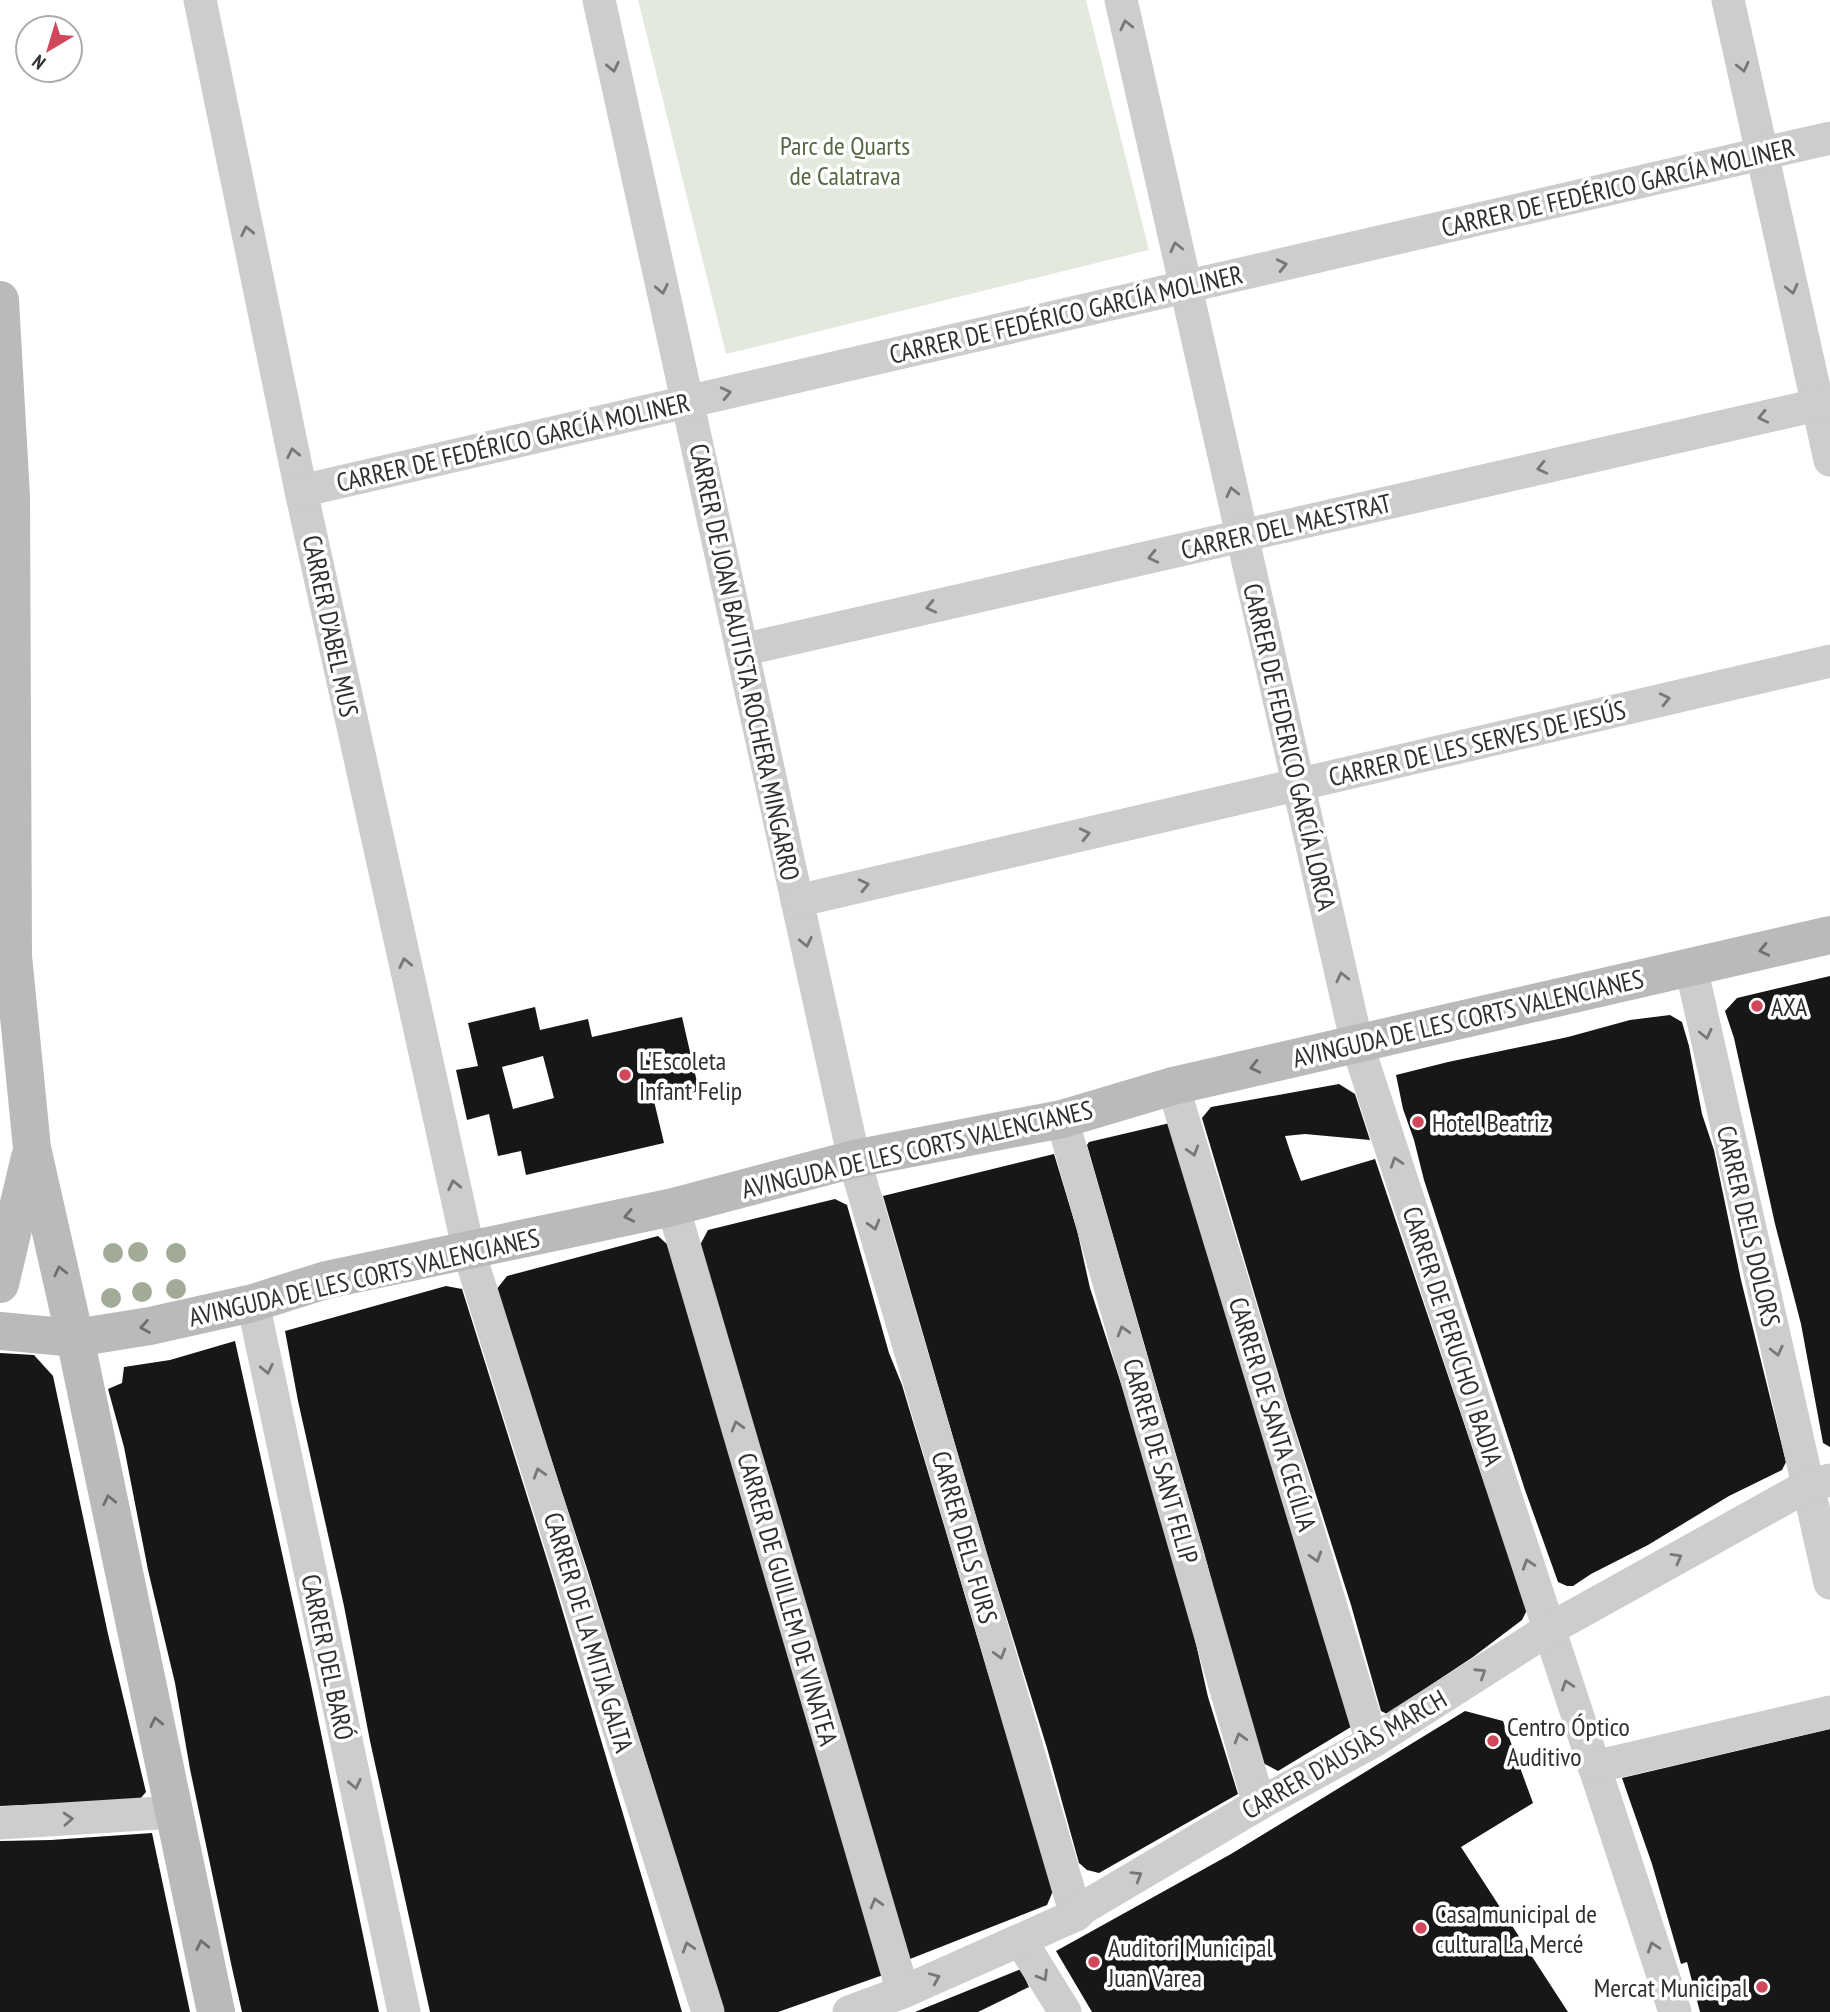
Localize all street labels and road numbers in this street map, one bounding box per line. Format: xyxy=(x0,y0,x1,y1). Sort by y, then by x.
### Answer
street label: CARRER DE FEDÉRICO GARCÍA MOLINER xyxy=(1438,130,1798,244)
street label: CARRER DE FEDÉRICO GARCÍA MOLINER xyxy=(886,257,1246,371)
street label: CARRER DE FEDÉRICO GARCÍA MOLINER xyxy=(333,385,693,499)
street label: CARRER DE JOAN BAUTISTA ROCHERA MINGARRO xyxy=(683,441,807,883)
street label: CARRER DEL MAESTRAT xyxy=(1178,486,1395,566)
street label: CARRER D'ABEL MUS xyxy=(296,532,366,720)
street label: CARRER DE FEDERICO GARCÍA LORCA xyxy=(1236,580,1344,915)
street label: CARRER DE LES SERVES DE JESÚS xyxy=(1325,693,1629,793)
street label: AVINGUDA DE LES CORTS VALENCIANES xyxy=(1289,962,1647,1074)
street label: AVINGUDA DE LES CORTS VALENCIANES xyxy=(738,1093,1096,1205)
street label: CARRER DELS DOLORS xyxy=(1710,1122,1788,1330)
street label: CARRER DE PERUCHO I BADIA xyxy=(1395,1202,1511,1470)
street label: AVINGUDA DE LES CORTS VALENCIANES xyxy=(185,1221,543,1333)
street label: CARRER DE SANTA CECÍLIA xyxy=(1222,1293,1324,1536)
street label: CARRER DE SANT FELIP xyxy=(1116,1354,1206,1568)
street label: CARRER DELS FURS xyxy=(925,1447,1005,1627)
street label: CARRER DE GUILLEM DE VINATEA xyxy=(730,1449,846,1750)
street label: CARRER DE LA MITJA GALTA xyxy=(537,1508,641,1757)
street label: CARRER DEL BARÓ xyxy=(294,1571,362,1743)
street label: CARRER D'AUSIÀS MARCH xyxy=(1236,1682,1452,1826)

